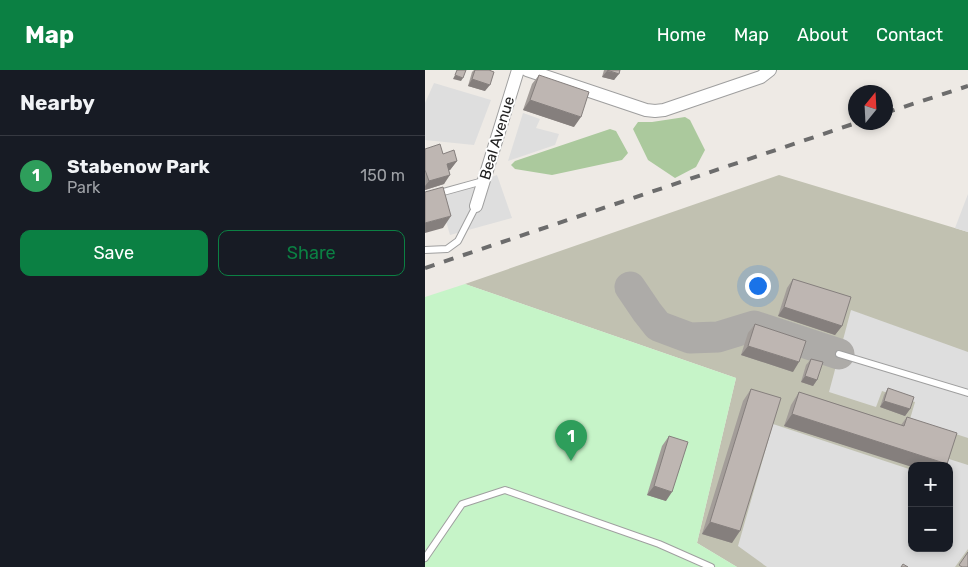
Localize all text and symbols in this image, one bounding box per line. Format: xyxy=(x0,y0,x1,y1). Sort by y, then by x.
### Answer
text: Map xyxy=(25,21,74,49)
text: Home xyxy=(657,24,706,46)
text: Map xyxy=(734,24,769,46)
text: About xyxy=(797,24,848,46)
text: Contact xyxy=(876,24,943,46)
north arrow xyxy=(848,85,893,130)
text: Nearby xyxy=(20,90,95,115)
street label: Beal Avenue xyxy=(476,94,518,182)
text: Stabenow Park xyxy=(67,155,210,178)
text: 1 xyxy=(32,166,40,185)
text: 150 m xyxy=(360,166,405,185)
text: Park xyxy=(67,178,100,197)
button: Save xyxy=(20,230,208,276)
button: Share xyxy=(218,230,405,276)
your location xyxy=(745,273,771,299)
pin: 1 xyxy=(555,420,587,461)
map controls xyxy=(908,462,953,552)
button: + xyxy=(908,462,953,507)
button: − xyxy=(908,507,953,552)

